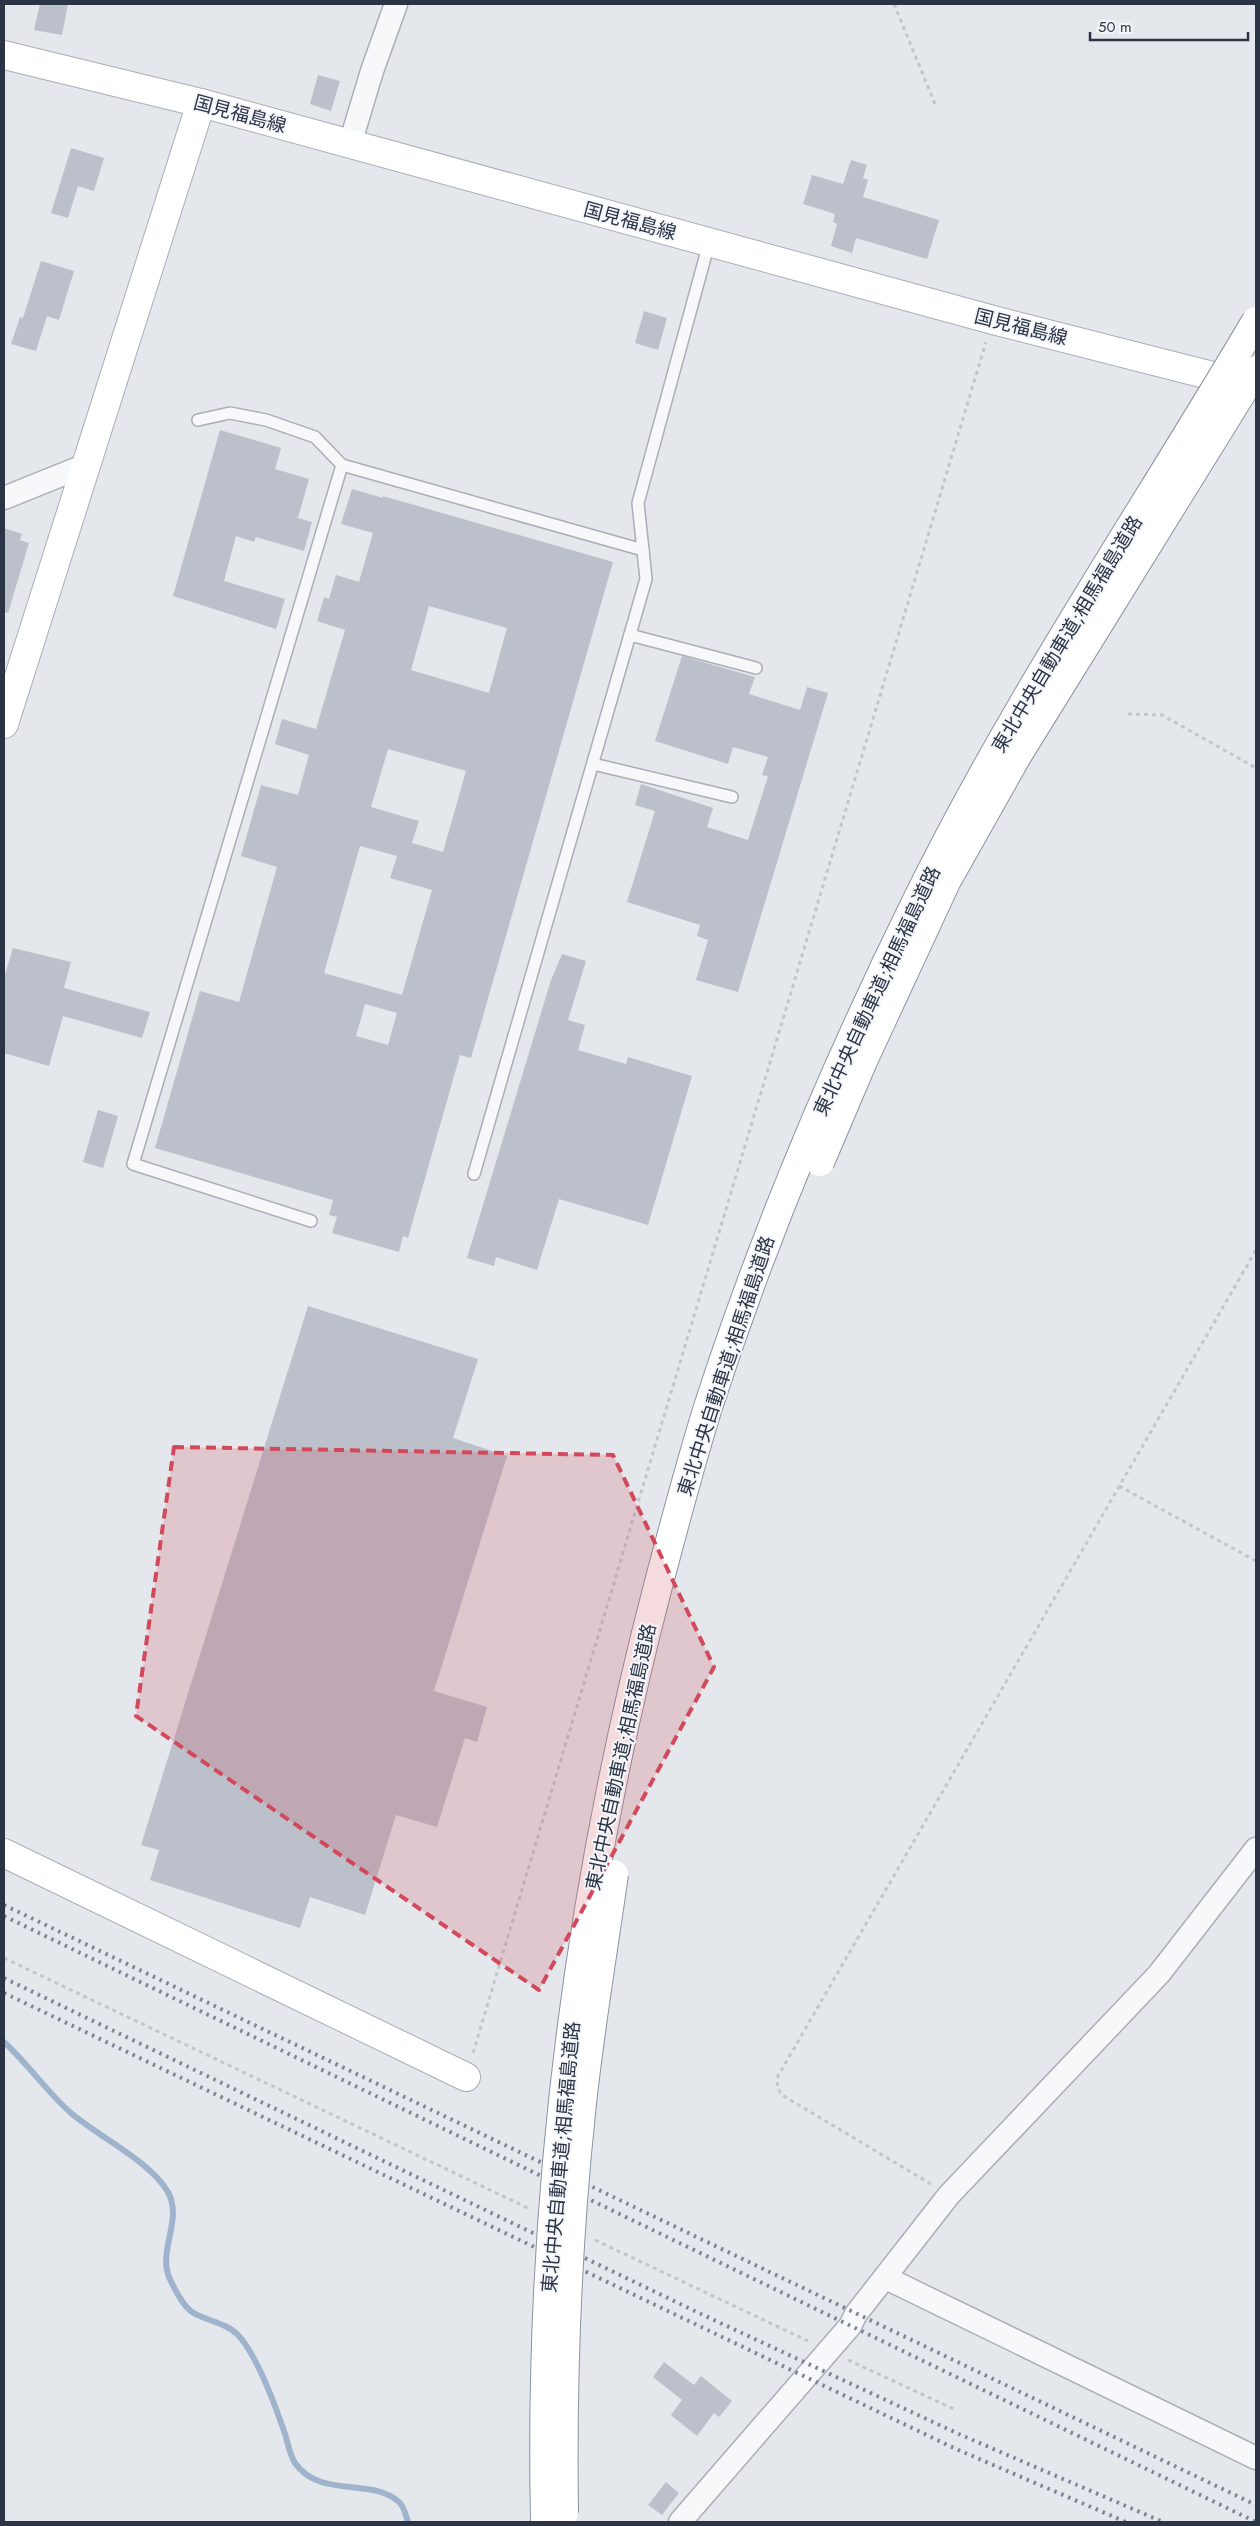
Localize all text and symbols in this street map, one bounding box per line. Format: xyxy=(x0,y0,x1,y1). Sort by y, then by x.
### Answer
scale bar xyxy=(1090,10,1248,42)
text: 50 m xyxy=(1098,16,1132,38)
street label: 国見福島線 xyxy=(191,89,289,139)
street label: 国見福島線 xyxy=(581,196,679,246)
street label: 国見福島線 xyxy=(972,302,1070,352)
street label: 東北中央自動車道;相馬福島道路 xyxy=(985,510,1149,758)
street label: 東北中央自動車道;相馬福島道路 xyxy=(807,862,947,1120)
street label: 東北中央自動車道;相馬福島道路 xyxy=(671,1232,781,1500)
street label: 東北中央自動車道;相馬福島道路 xyxy=(579,1621,663,1893)
street label: 東北中央自動車道;相馬福島道路 xyxy=(536,2020,586,2294)

